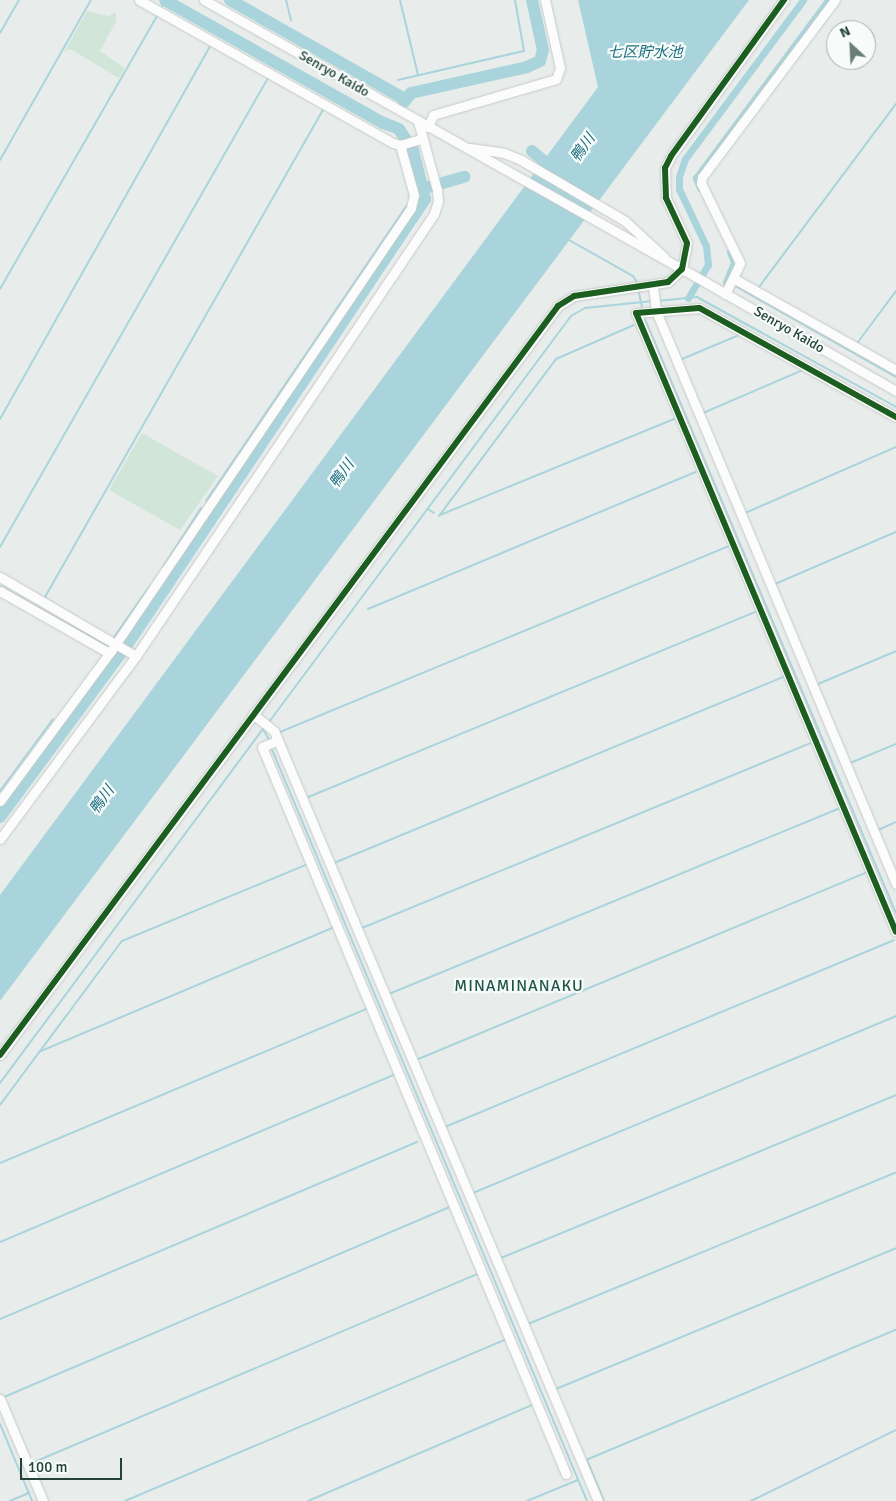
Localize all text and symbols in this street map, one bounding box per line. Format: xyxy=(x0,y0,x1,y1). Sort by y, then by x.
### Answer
north arrow xyxy=(826,20,876,70)
text: N xyxy=(837,22,853,42)
water label: 七区貯水池 xyxy=(608,44,682,62)
street label: Senryo Kaido xyxy=(296,47,372,101)
water label: 鴨川 xyxy=(567,131,599,165)
street label: Senryo Kaido xyxy=(751,303,827,357)
water label: 鴨川 xyxy=(326,457,358,491)
water label: 鴨川 xyxy=(86,783,118,817)
district label: MINAMINANAKU xyxy=(453,976,585,996)
scale bar xyxy=(22,1448,125,1480)
text: 100 m xyxy=(28,1458,68,1476)

